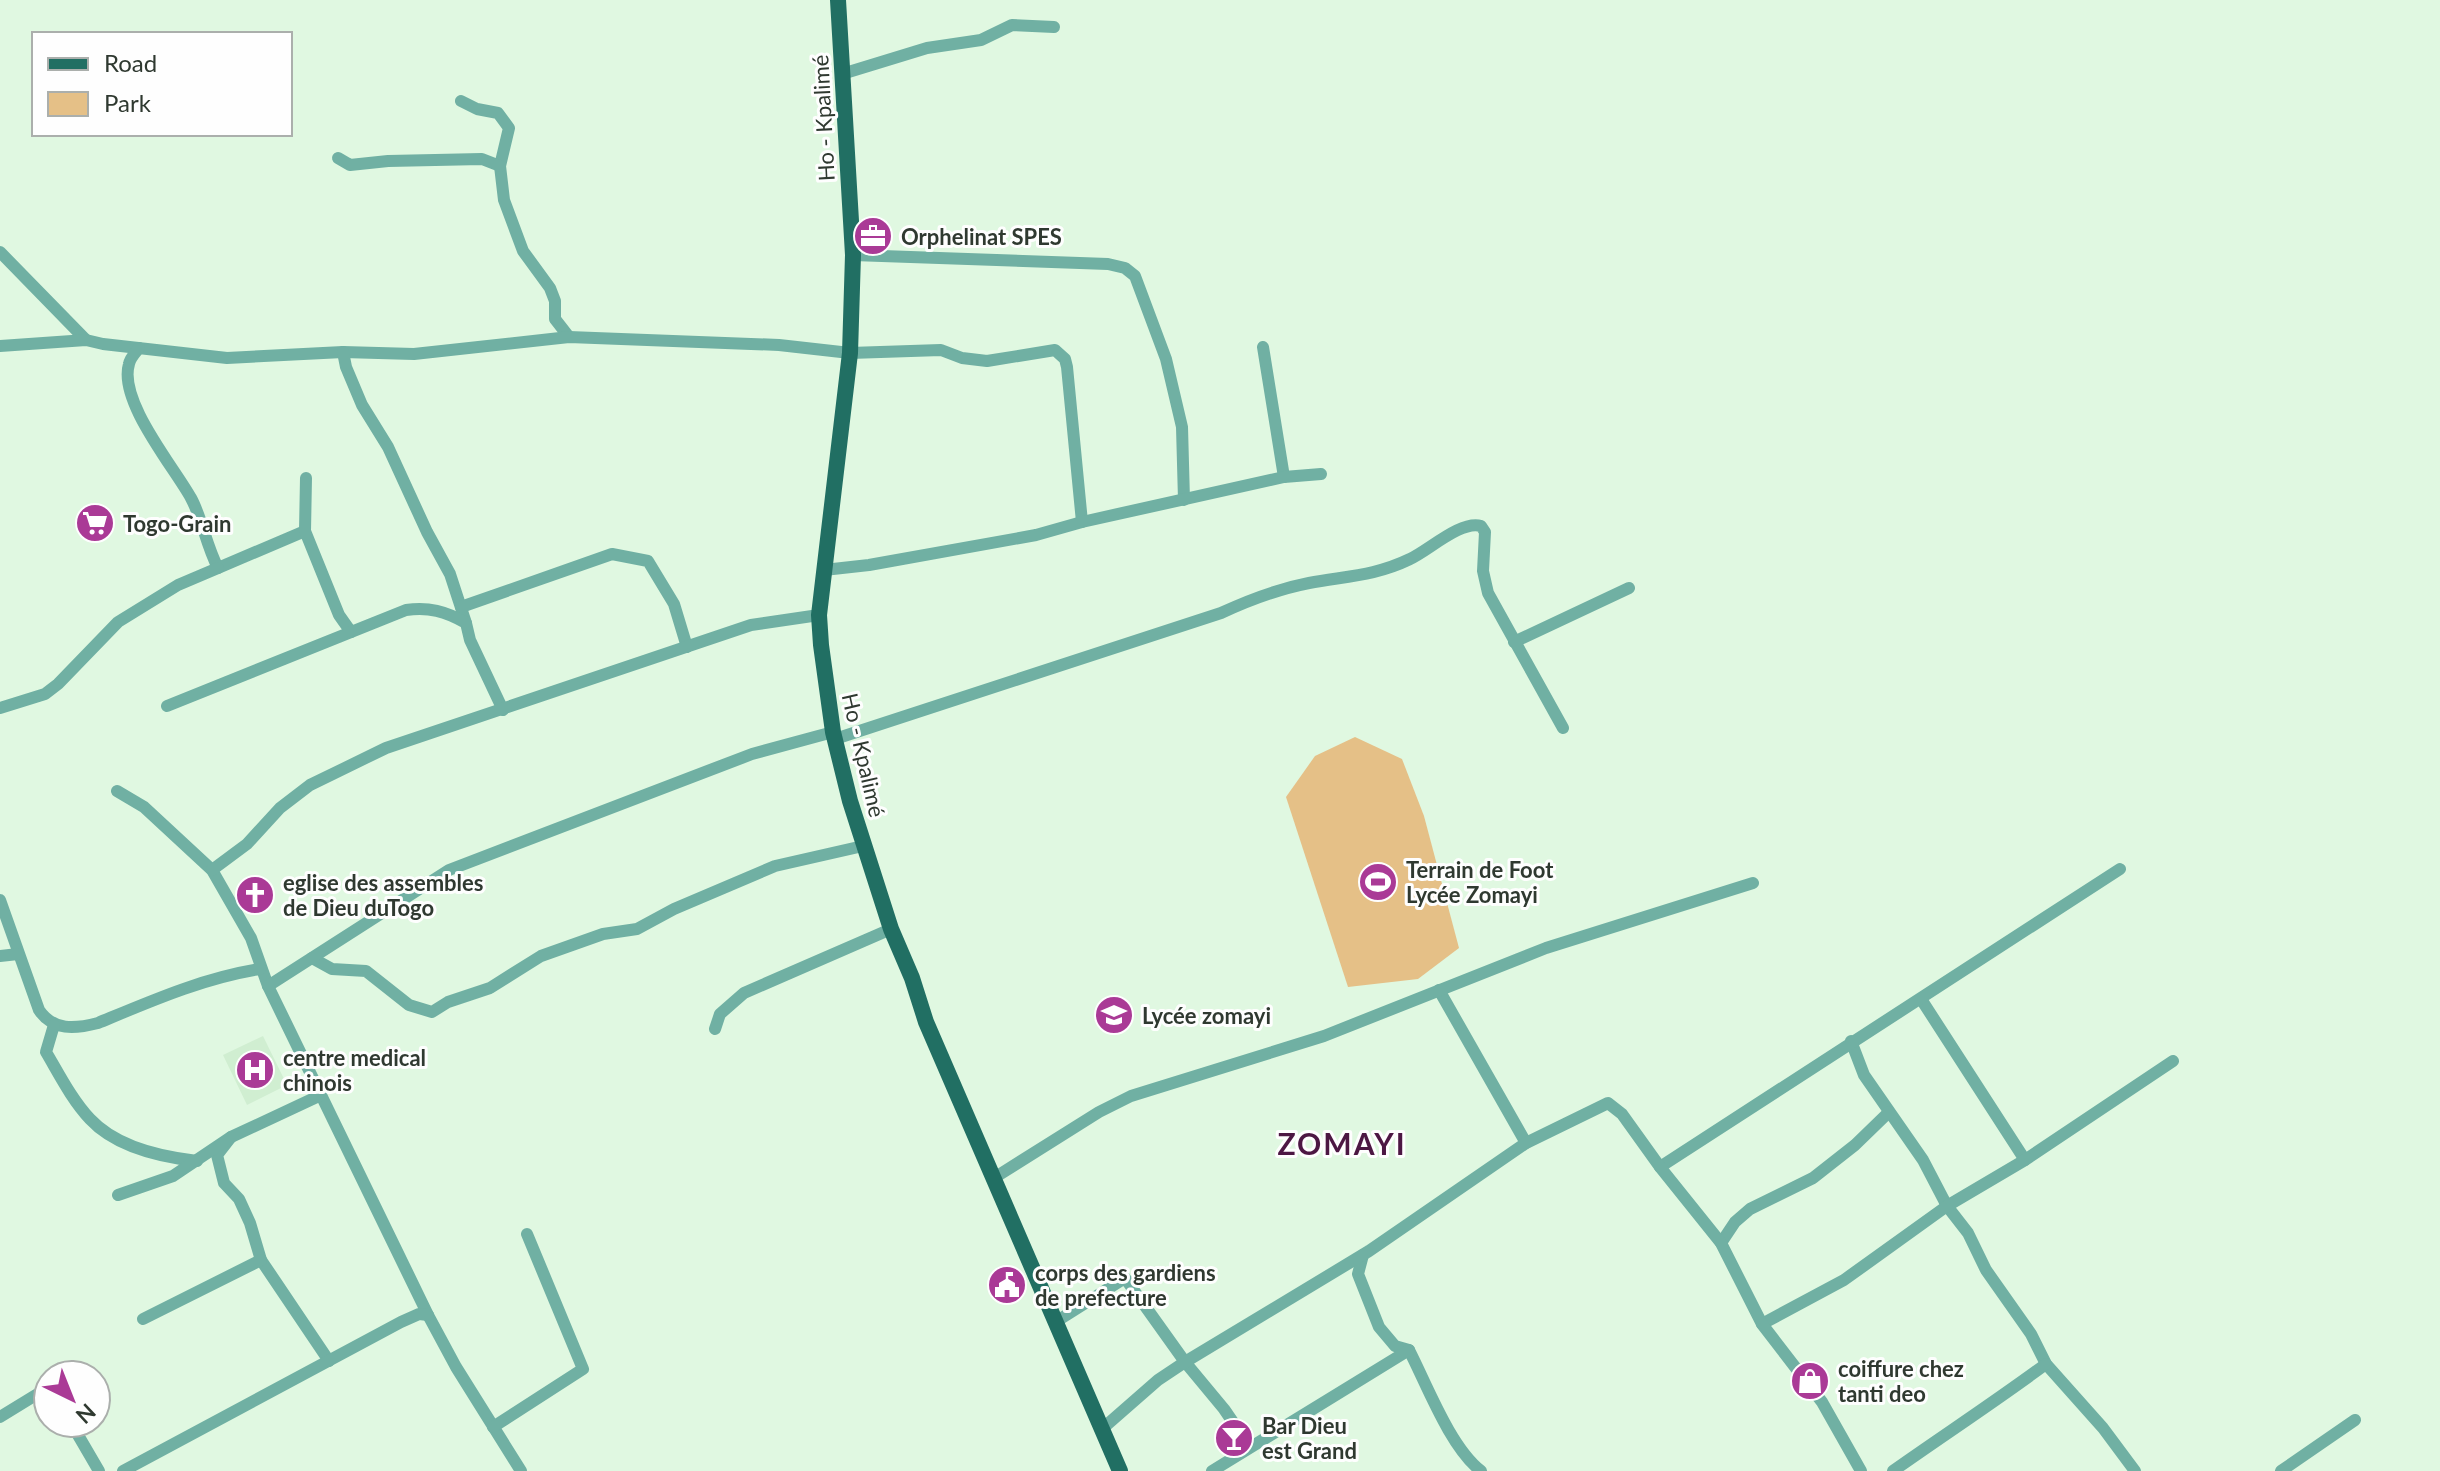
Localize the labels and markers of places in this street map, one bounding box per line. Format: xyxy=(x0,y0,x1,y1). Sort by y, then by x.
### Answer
office icon: Orphelinat SPES xyxy=(852,215,894,257)
place label: Orphelinat SPES xyxy=(901,223,1062,250)
supermarket icon: Togo-Grain xyxy=(74,502,116,544)
place label: Togo-Grain xyxy=(123,510,231,537)
place label: Terrain de Foot Lycée Zomayi xyxy=(1406,856,1554,908)
sports icon: Terrain de Foot Lycée Zomayi xyxy=(1357,861,1399,903)
place label: eglise des assembles de Dieu duTogo xyxy=(283,869,483,921)
church icon: eglise des assembles de Dieu duTogo xyxy=(234,874,276,916)
school or university icon: Lycée zomayi xyxy=(1093,994,1135,1036)
place label: Lycée zomayi xyxy=(1142,1002,1271,1029)
place label: centre medical chinois xyxy=(283,1044,426,1096)
hospital icon: centre medical chinois xyxy=(234,1049,276,1091)
place label: corps des gardiens de prefecture xyxy=(1035,1259,1216,1311)
public building icon: corps des gardiens de prefecture xyxy=(986,1264,1028,1306)
place label: coiffure chez tanti deo xyxy=(1838,1355,1964,1407)
shop icon: coiffure chez tanti deo xyxy=(1789,1360,1831,1402)
place label: Bar Dieu est Grand xyxy=(1262,1412,1357,1464)
bar icon: Bar Dieu est Grand xyxy=(1213,1417,1255,1459)

